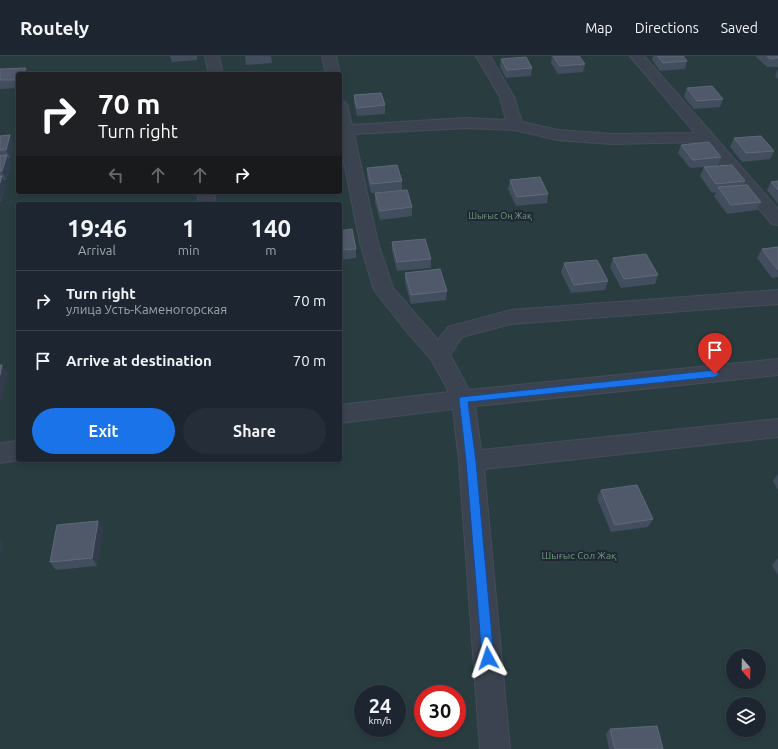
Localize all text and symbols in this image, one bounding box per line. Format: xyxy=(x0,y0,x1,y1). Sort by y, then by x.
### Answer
text: Routely xyxy=(20,17,89,39)
text: Map xyxy=(585,20,613,36)
text: Directions xyxy=(635,20,699,36)
text: Saved xyxy=(721,20,758,36)
icon: right xyxy=(32,88,84,140)
text: 70 m xyxy=(98,88,160,119)
text: Turn right xyxy=(98,121,178,141)
icon: left xyxy=(105,164,127,186)
icon: ahead xyxy=(147,164,169,186)
icon: ahead xyxy=(189,164,211,186)
icon: right xyxy=(231,164,253,186)
park label: Шығыс Оң Жақ xyxy=(468,211,532,221)
text: 19:46 xyxy=(67,215,127,242)
text: 1 xyxy=(182,215,195,242)
text: 140 xyxy=(251,215,291,242)
text: Arrival xyxy=(78,243,116,257)
text: min xyxy=(178,243,200,257)
text: m xyxy=(265,243,276,257)
text: Turn right xyxy=(66,285,136,302)
icon: right xyxy=(32,290,54,312)
text: 70 m xyxy=(293,292,326,309)
text: улица Усть-Каменогорская xyxy=(66,302,227,316)
pin xyxy=(698,333,732,374)
icon: arrive xyxy=(704,339,726,361)
icon: arrive xyxy=(32,350,54,372)
text: Arrive at destination xyxy=(66,352,212,369)
text: 70 m xyxy=(293,352,326,369)
button: Exit xyxy=(32,408,175,454)
button: Share xyxy=(183,408,326,454)
park label: Шығыс Сол Жақ xyxy=(542,550,617,561)
position arrow xyxy=(467,637,509,679)
north arrow xyxy=(726,649,766,689)
map controls xyxy=(726,649,766,737)
speed limit sign: 30 xyxy=(414,685,466,737)
text: 24 xyxy=(369,694,391,717)
button: layers xyxy=(726,697,766,737)
text: km/h xyxy=(368,715,392,726)

